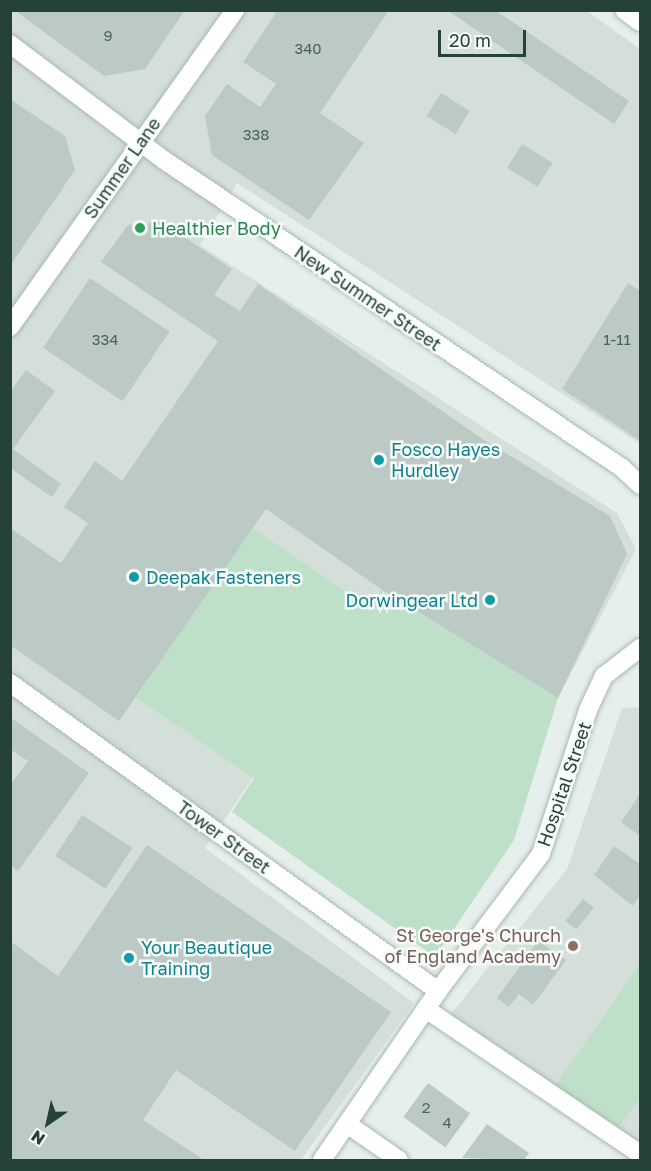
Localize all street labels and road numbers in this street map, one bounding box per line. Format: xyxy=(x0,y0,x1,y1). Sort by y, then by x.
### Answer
street label: Summer Lane xyxy=(79,113,165,223)
street label: New Summer Street xyxy=(290,241,446,355)
street label: Hospital Street xyxy=(532,719,596,849)
street label: Tower Street xyxy=(173,796,275,878)

